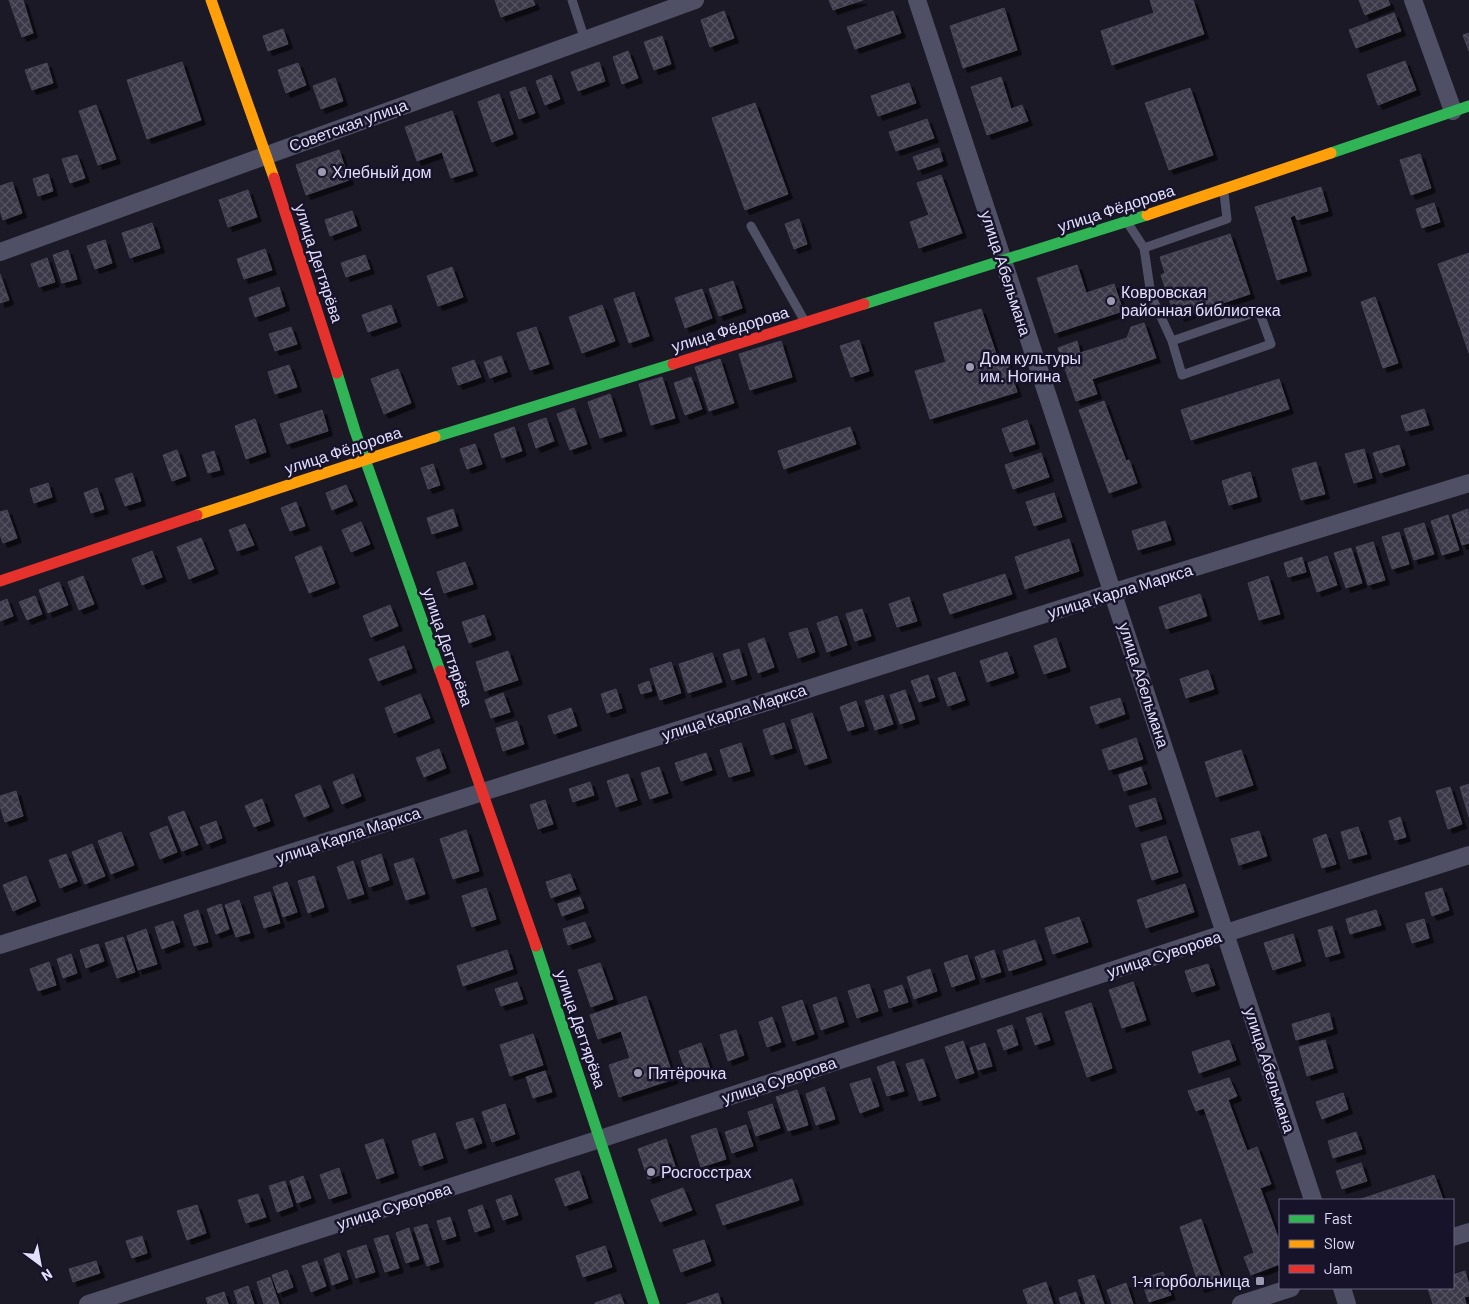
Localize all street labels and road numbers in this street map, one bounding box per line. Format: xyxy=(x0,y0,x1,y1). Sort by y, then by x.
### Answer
street label: Советская улица xyxy=(286,94,410,155)
street label: улица Фёдорова xyxy=(1055,180,1177,235)
street label: улица Дегтярёва xyxy=(291,201,348,325)
street label: улица Абельмана xyxy=(977,208,1036,338)
street label: улица Фёдорова xyxy=(669,302,791,355)
street label: улица Фёдорова xyxy=(282,422,404,477)
street label: улица Карла Маркса xyxy=(1045,559,1195,622)
street label: улица Дегтярёва xyxy=(419,585,478,709)
street label: улица Абельмана xyxy=(1115,620,1174,750)
street label: улица Карла Маркса xyxy=(659,679,808,744)
street label: улица Карла Маркса xyxy=(273,802,422,867)
street label: улица Суворова xyxy=(1104,926,1223,981)
street label: улица Дегтярёва xyxy=(552,967,611,1091)
street label: улица Абельмана xyxy=(1241,1005,1300,1135)
street label: улица Суворова xyxy=(719,1052,838,1107)
street label: улица Суворова xyxy=(334,1178,453,1233)

